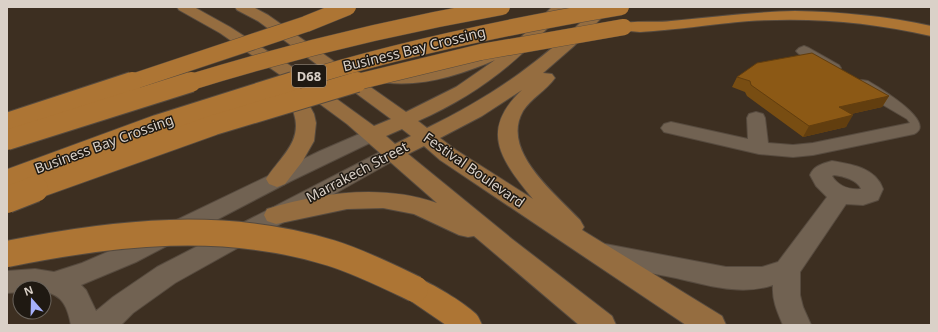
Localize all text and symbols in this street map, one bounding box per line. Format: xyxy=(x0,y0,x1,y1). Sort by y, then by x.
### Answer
street label: Business Bay Crossing xyxy=(340,22,487,75)
road number: D68 xyxy=(292,65,326,87)
street label: Business Bay Crossing xyxy=(32,110,176,178)
street label: Festival Boulevard xyxy=(420,128,529,212)
street label: Marrakech Street xyxy=(302,137,411,207)
north arrow xyxy=(12,280,52,320)
text: N xyxy=(22,282,35,299)

